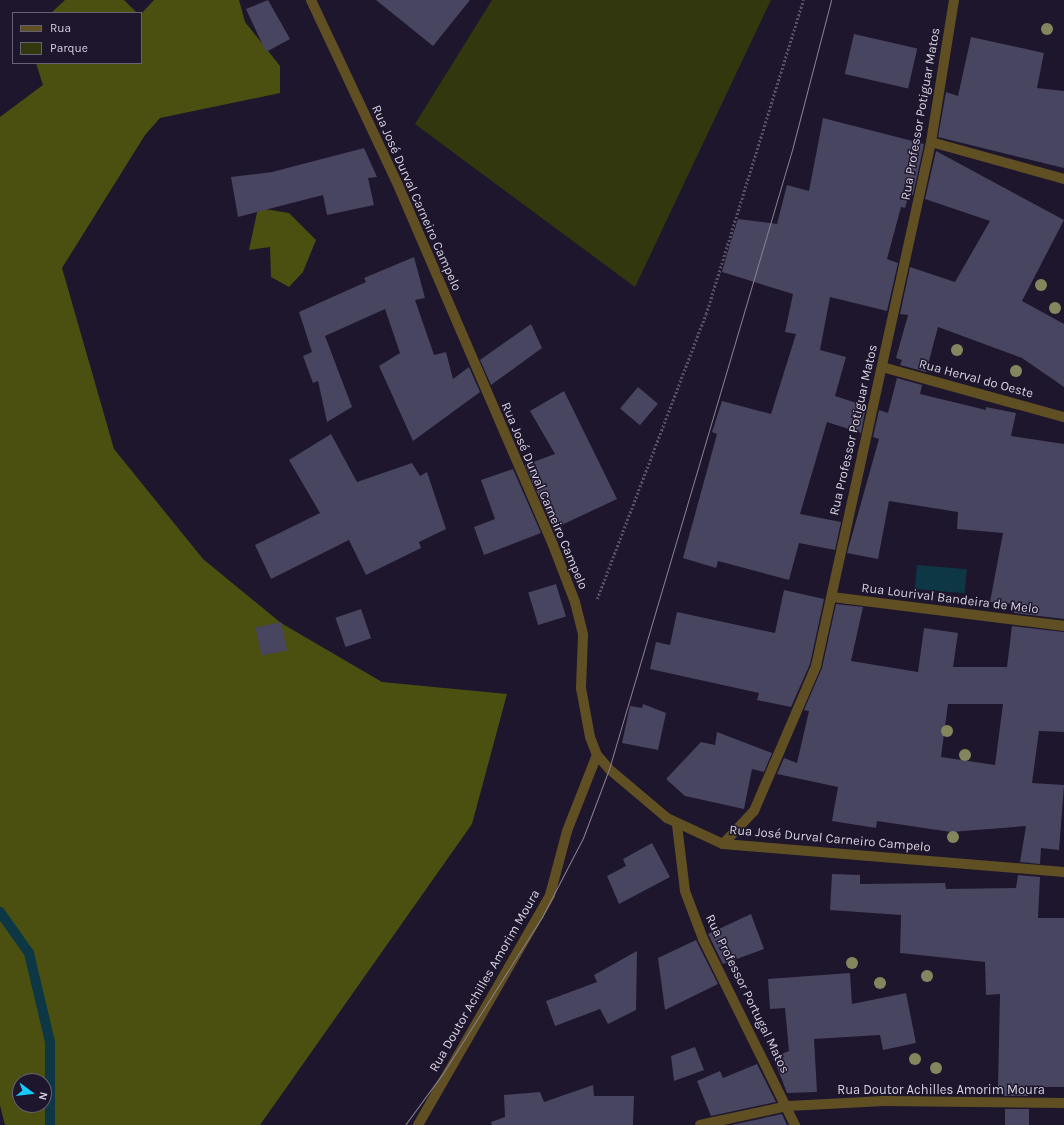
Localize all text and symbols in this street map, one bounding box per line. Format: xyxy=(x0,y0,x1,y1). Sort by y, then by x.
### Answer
legend xyxy=(12,12,142,64)
text: Rua xyxy=(50,21,71,35)
street label: Rua Professor Potiguar Matos xyxy=(898,26,944,202)
text: Parque xyxy=(50,41,88,55)
street label: Rua José Durval Carneiro Campelo xyxy=(368,103,464,293)
street label: Rua Professor Potiguar Matos xyxy=(827,343,881,517)
street label: Rua Herval do Oeste xyxy=(917,356,1035,402)
street label: Rua José Durval Carneiro Campelo xyxy=(497,400,591,592)
street label: Rua Lourival Bandeira de Melo xyxy=(861,580,1039,618)
street label: Rua José Durval Carneiro Campelo xyxy=(729,822,931,856)
street label: Rua Doutor Achilles Amorim Moura xyxy=(426,887,544,1075)
street label: Rua Professor Portugal Matos xyxy=(702,912,792,1076)
north arrow xyxy=(12,1073,52,1113)
street label: Rua Doutor Achilles Amorim Moura xyxy=(837,1082,1045,1098)
text: N xyxy=(36,1090,50,1101)

